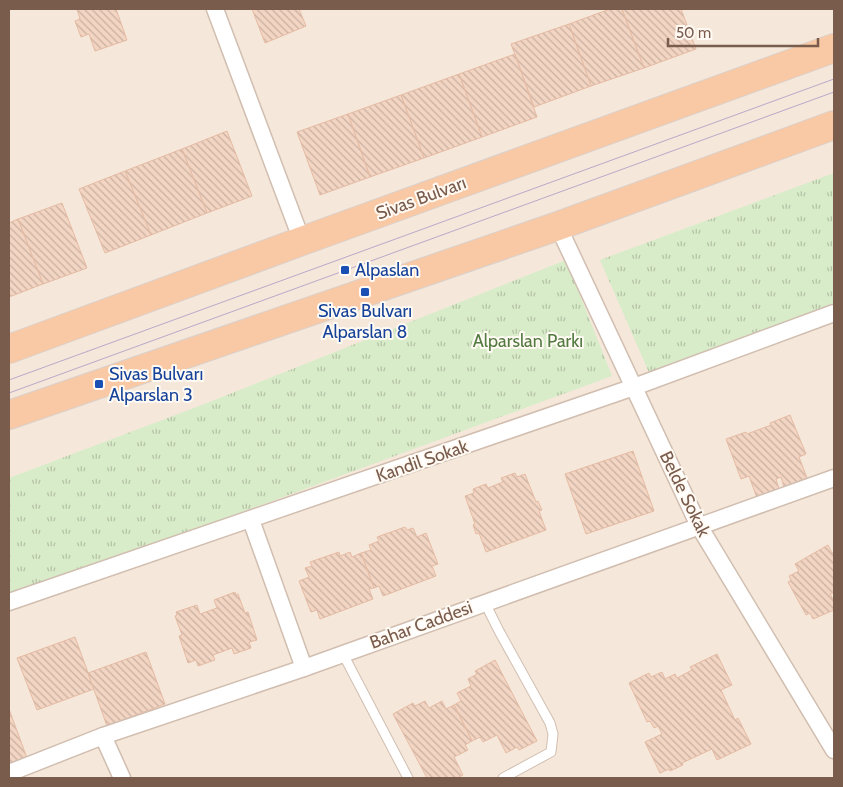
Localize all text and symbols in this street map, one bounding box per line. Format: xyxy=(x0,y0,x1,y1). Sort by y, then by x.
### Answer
scale bar xyxy=(668,15,818,47)
text: 50 m xyxy=(676,24,711,42)
street label: Sivas Bulvarı xyxy=(373,172,469,224)
place label: Alpaslan xyxy=(355,259,419,281)
marker: Alpaslan xyxy=(339,264,351,276)
marker: Sivas Bulvarı Alparslan 8 xyxy=(359,286,371,298)
place label: Sivas Bulvarı Alparslan 8 xyxy=(318,300,412,343)
park label: Alparslan Parkı xyxy=(473,330,583,352)
place label: Sivas Bulvarı Alparslan 3 xyxy=(109,363,203,406)
marker: Sivas Bulvarı Alparslan 3 xyxy=(93,378,105,390)
street label: Kandil Sokak xyxy=(373,435,472,487)
street label: Belde Sokak xyxy=(655,448,716,541)
street label: Bahar Caddesi xyxy=(367,596,475,654)

